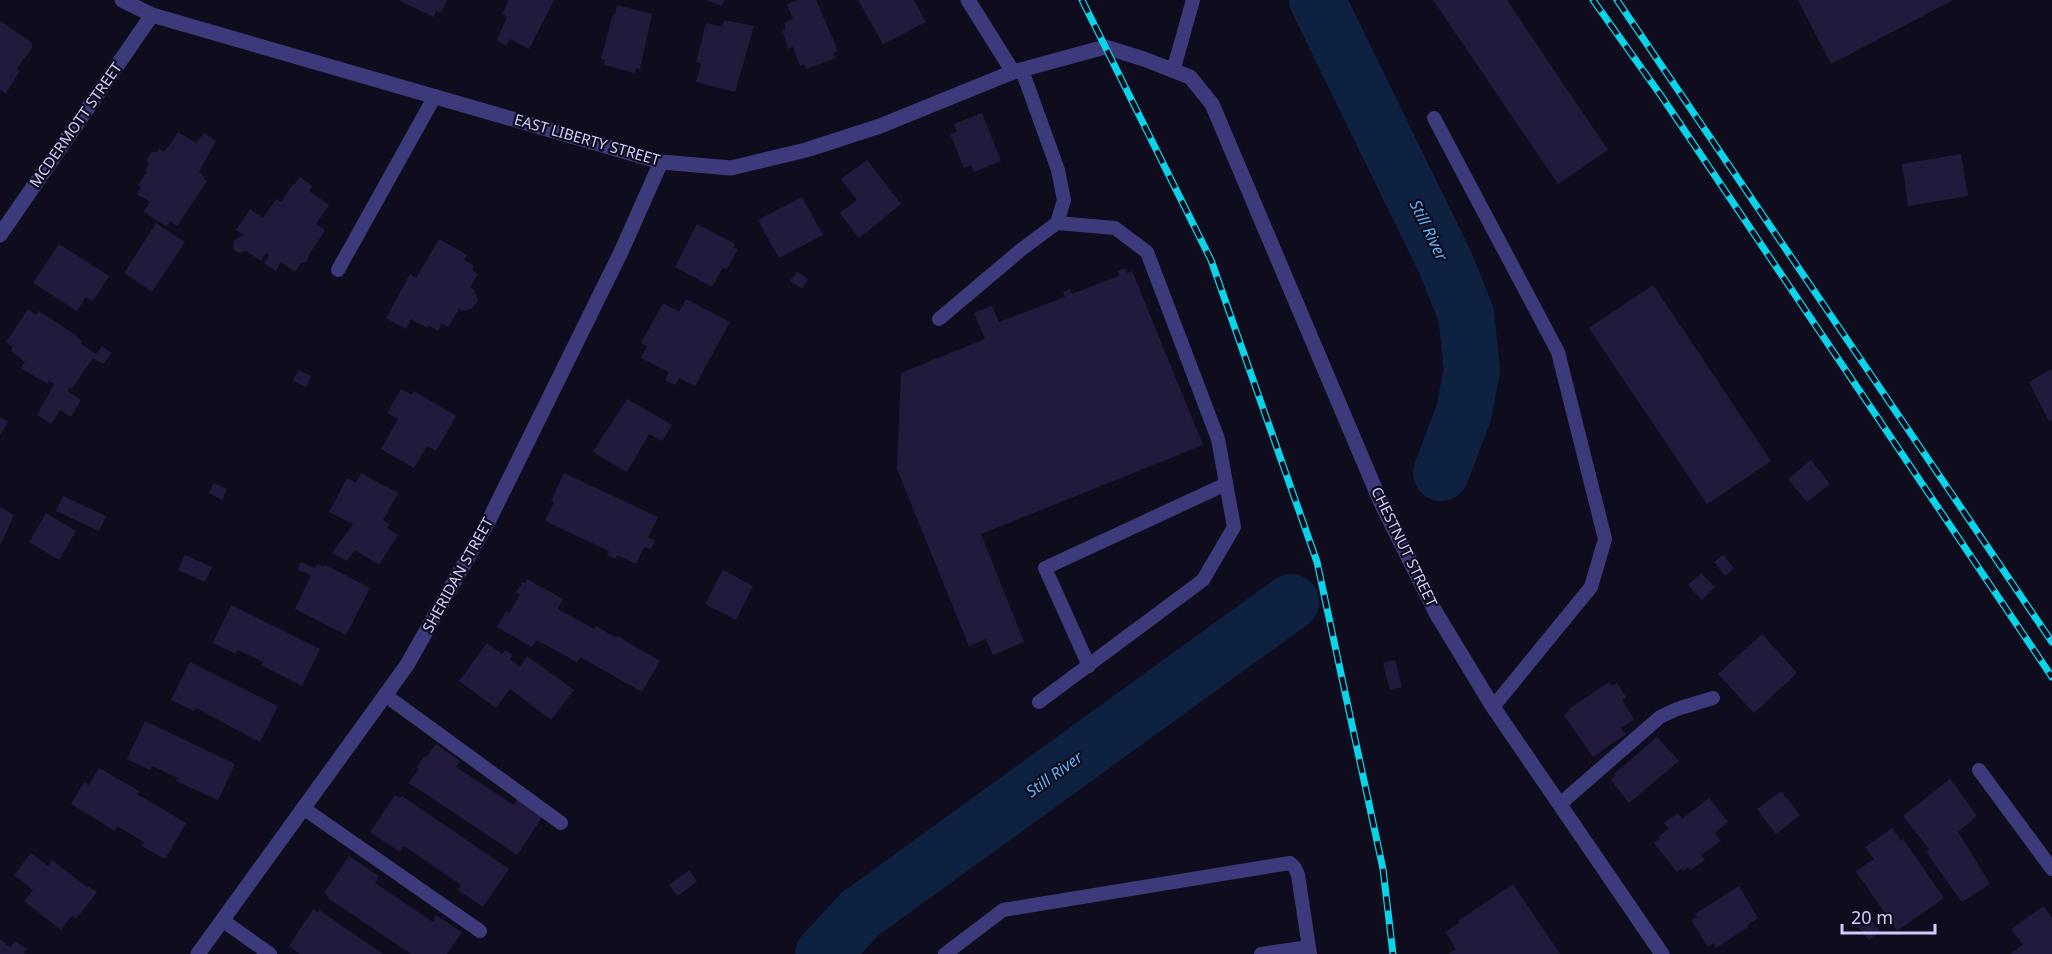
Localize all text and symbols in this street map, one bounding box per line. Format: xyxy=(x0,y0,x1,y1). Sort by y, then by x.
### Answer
street label: MCDERMOTT STREET xyxy=(24,57,126,191)
street label: EAST LIBERTY STREET xyxy=(512,109,663,170)
water label: Still River xyxy=(1405,196,1453,265)
street label: CHESTNUT STREET xyxy=(1367,483,1443,610)
street label: SHERIDAN STREET xyxy=(417,513,497,636)
water label: Still River xyxy=(1021,746,1087,802)
scale bar xyxy=(1842,897,1935,935)
text: 20 m xyxy=(1851,905,1893,929)

